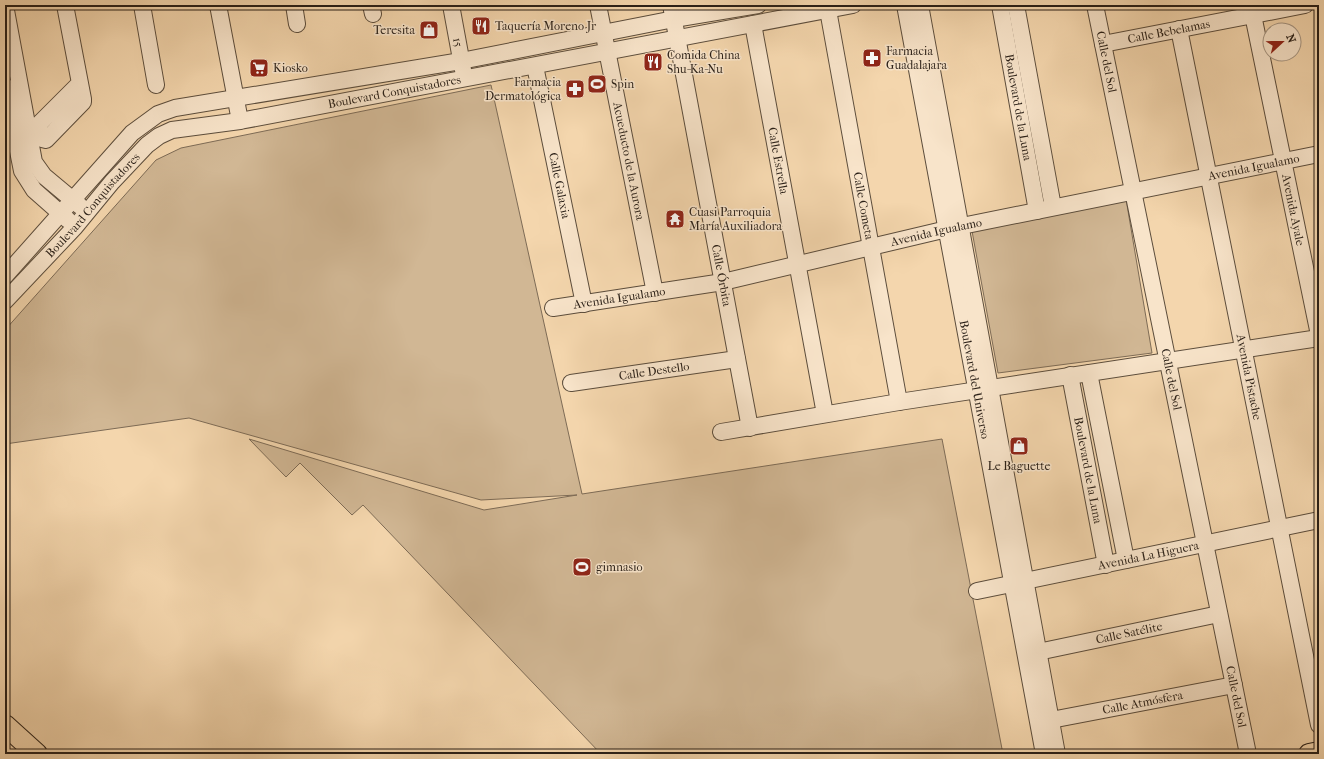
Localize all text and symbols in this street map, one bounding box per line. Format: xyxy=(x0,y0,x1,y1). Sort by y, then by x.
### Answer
restaurant icon: Taquería Moreno Jr xyxy=(470,15,492,37)
street label: Calle Bebelamas xyxy=(1126,16,1212,46)
shop icon: Teresita xyxy=(418,19,440,41)
place label: Taquería Moreno Jr xyxy=(495,19,597,33)
north arrow xyxy=(1262,22,1302,62)
place label: Teresita xyxy=(373,23,415,37)
street label: Calle del Sol xyxy=(1093,30,1120,95)
text: N xyxy=(1283,32,1299,45)
street label: 15 xyxy=(450,36,466,48)
place label: Farmacia Guadalajara xyxy=(886,44,948,72)
pharmacy icon: Farmacia Guadalajara xyxy=(861,47,883,69)
place label: Comida China Shu-Ka-Nu xyxy=(667,48,741,76)
restaurant icon: Comida China Shu-Ka-Nu xyxy=(642,51,664,73)
street label: Boulevard de la Luna xyxy=(1002,53,1035,162)
supermarket icon: Kiosko xyxy=(248,57,270,79)
place label: Kiosko xyxy=(273,61,308,75)
street label: Boulevard Conquistadores xyxy=(327,72,462,111)
sports icon: Spin xyxy=(586,73,608,95)
place label: Farmacia Dermatológica xyxy=(485,75,561,103)
place label: Spin xyxy=(611,77,634,91)
pharmacy icon: Farmacia Dermatológica xyxy=(564,78,586,100)
street label: Acueducto de la Aurora xyxy=(610,100,647,222)
street label: Calle Estrella xyxy=(765,126,791,196)
street label: Boulevard Conquistadores xyxy=(43,150,143,260)
street label: Calle Galaxia xyxy=(546,151,573,220)
street label: Avenida Igualamo xyxy=(1206,151,1301,183)
street label: Calle Cometa xyxy=(850,171,877,241)
street label: Avenida Ayale xyxy=(1279,172,1307,247)
place label: Cuasi Parroquia María Auxiliadora xyxy=(689,205,783,233)
temple icon: Cuasi Parroquia María Auxiliadora xyxy=(664,208,686,230)
street label: Avenida Igualamo xyxy=(888,215,983,249)
street label: Calle Órbita xyxy=(709,243,734,308)
street label: Avenida Igualamo xyxy=(571,284,666,312)
street label: Boulevard del Universo xyxy=(957,319,992,440)
street label: Avenida Pistache xyxy=(1233,332,1264,421)
street label: Calle del Sol xyxy=(1158,347,1185,412)
street label: Calle Destello xyxy=(618,359,690,383)
street label: Boulevard de la Luna xyxy=(1071,416,1105,525)
shop icon: Le Baguette xyxy=(1008,435,1030,457)
place label: Le Baguette xyxy=(988,459,1051,473)
street label: Avenida La Higuera xyxy=(1096,538,1201,573)
sports icon: gimnasio xyxy=(571,556,593,578)
place label: gimnasio xyxy=(596,560,642,574)
street label: Calle Satélite xyxy=(1094,619,1164,647)
street label: Calle del Sol xyxy=(1223,665,1250,729)
street label: Calle Atmósfera xyxy=(1101,688,1184,717)

